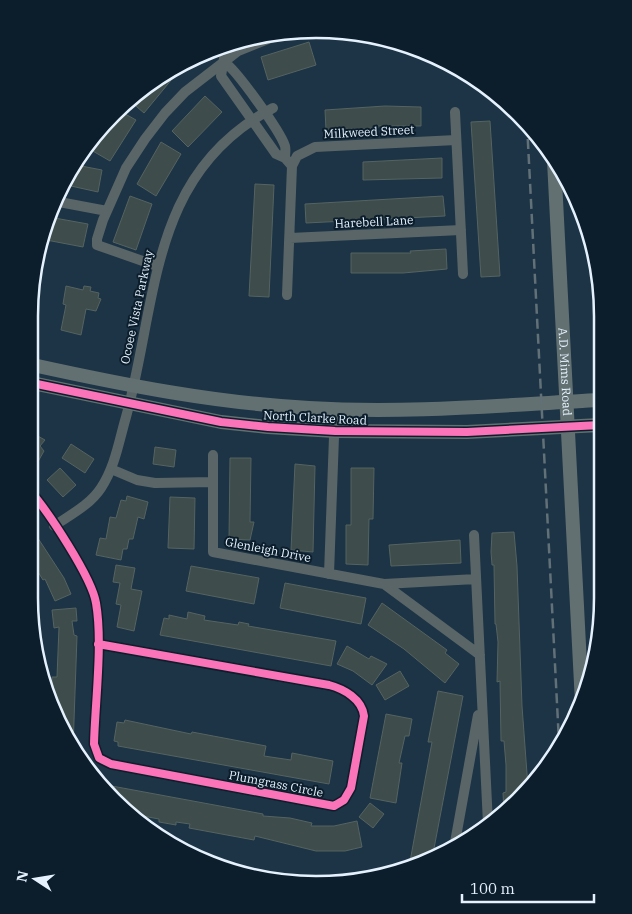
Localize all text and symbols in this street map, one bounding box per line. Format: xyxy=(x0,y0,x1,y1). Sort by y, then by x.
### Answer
street label: Milkweed Street xyxy=(323,122,415,141)
street label: Harebell Lane xyxy=(334,212,414,231)
street label: Ocoee Vista Parkway xyxy=(117,248,156,365)
street label: A.D. Mims Road xyxy=(556,327,575,416)
street label: North Clarke Road xyxy=(263,407,367,428)
street label: Glenleigh Drive xyxy=(224,534,312,565)
street label: Plumgrass Circle xyxy=(228,767,325,800)
north arrow xyxy=(10,854,60,904)
text: N xyxy=(12,869,32,884)
scale bar xyxy=(462,872,594,904)
text: 100 m xyxy=(470,879,515,898)

